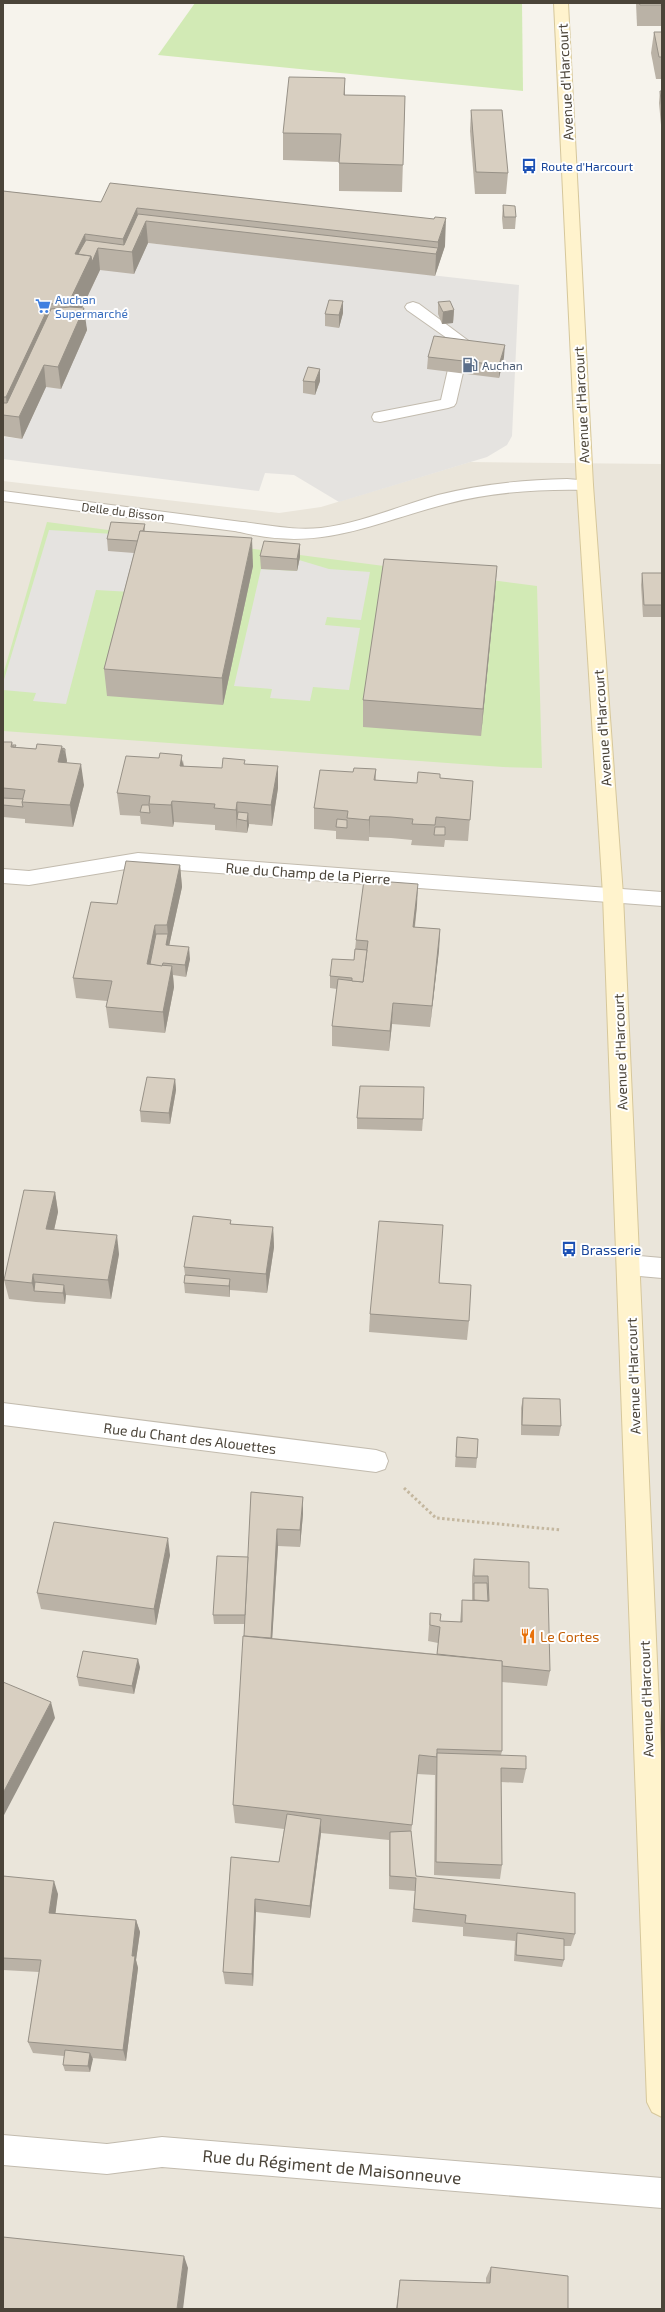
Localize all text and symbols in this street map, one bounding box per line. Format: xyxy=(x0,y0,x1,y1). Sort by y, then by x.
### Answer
street label: Avenue d'Harcourt xyxy=(553,23,577,141)
bus stop icon: Route d'Harcourt xyxy=(520,157,538,175)
place label: Route d'Harcourt xyxy=(541,159,634,173)
place label: Auchan Supermarché xyxy=(55,292,128,320)
supermarket icon: Auchan Supermarché xyxy=(34,297,52,315)
street label: Avenue d'Harcourt xyxy=(569,346,593,464)
fuel station icon: Auchan xyxy=(461,356,479,374)
place label: Auchan xyxy=(482,358,523,372)
street label: Delle du Bisson xyxy=(81,499,165,523)
street label: Avenue d'Harcourt xyxy=(589,669,615,787)
street label: Rue du Champ de la Pierre xyxy=(225,859,391,887)
street label: Avenue d'Harcourt xyxy=(609,993,631,1111)
bus stop icon: Brasserie xyxy=(560,1240,578,1258)
place label: Brasserie xyxy=(581,1241,641,1258)
street label: Avenue d'Harcourt xyxy=(622,1317,644,1435)
street label: Rue du Chant des Alouettes xyxy=(103,1419,277,1457)
restaurant icon: Le Cortes xyxy=(519,1627,537,1645)
place label: Le Cortes xyxy=(540,1628,599,1645)
street label: Avenue d'Harcourt xyxy=(635,1640,657,1758)
street label: Rue du Régiment de Maisonneuve xyxy=(202,2145,462,2188)

